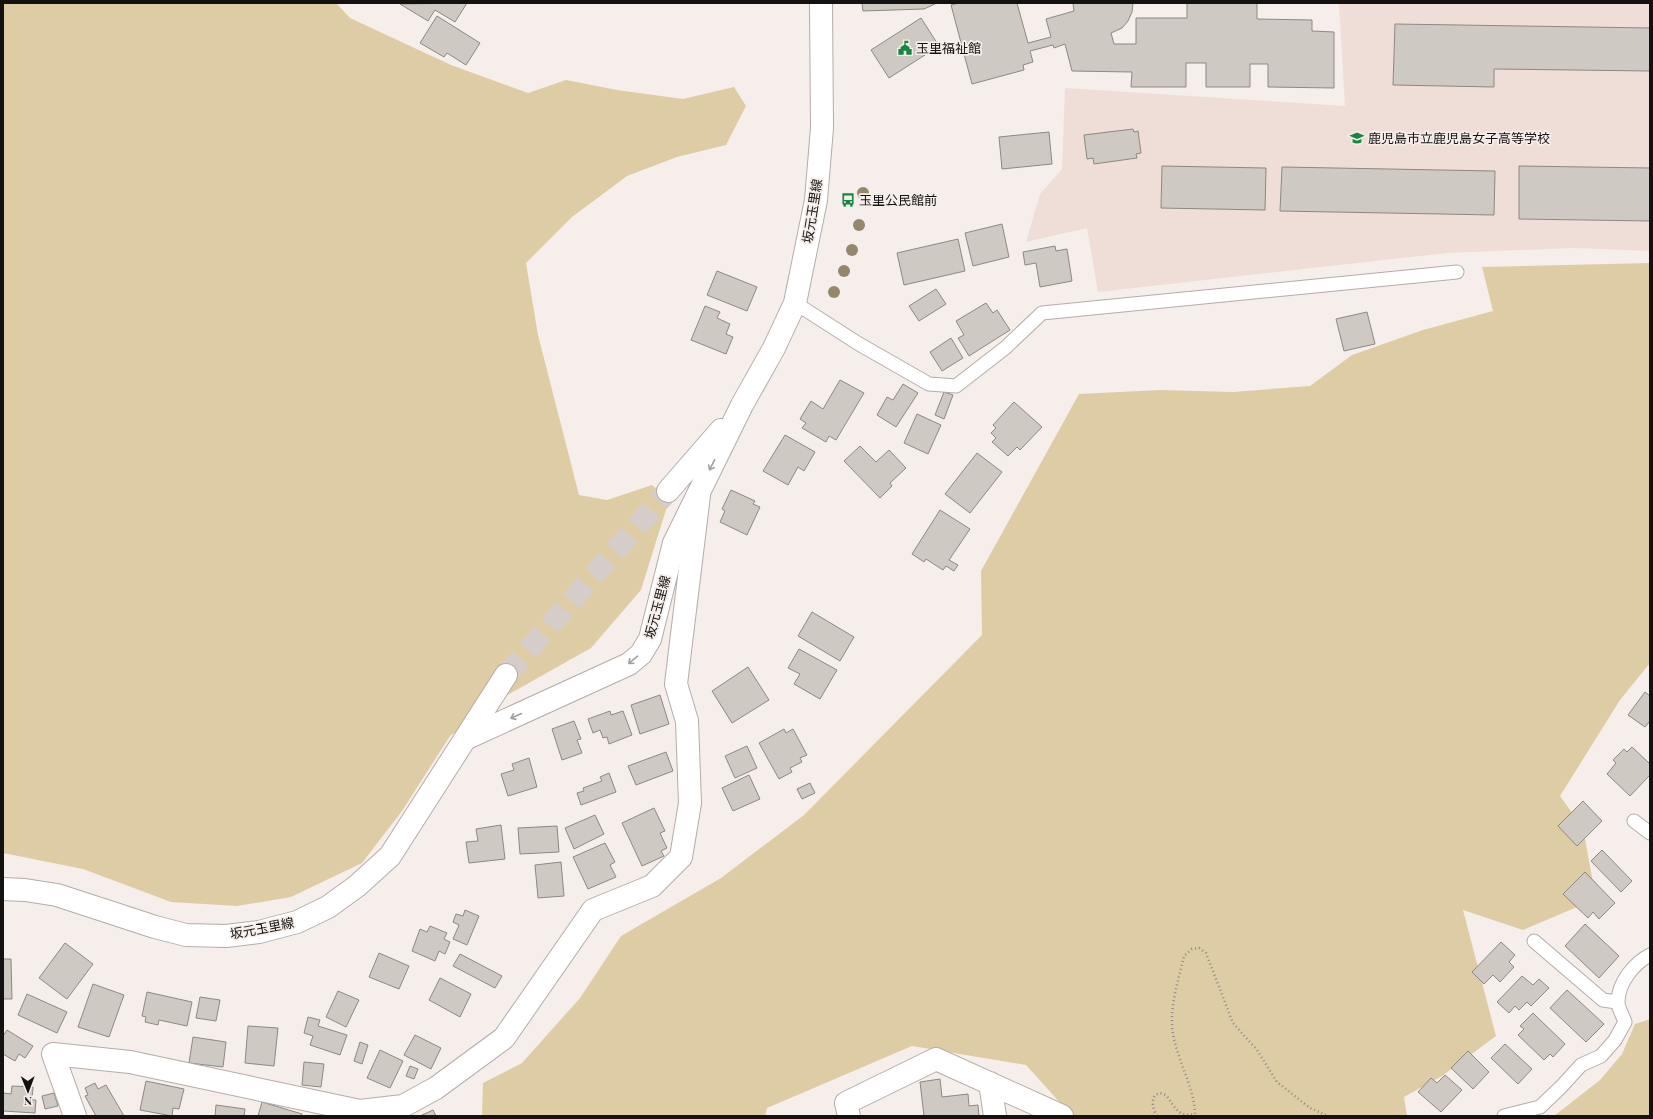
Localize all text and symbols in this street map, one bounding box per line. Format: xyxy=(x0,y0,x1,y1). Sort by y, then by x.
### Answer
place label: 玉里福祉館 xyxy=(916,39,981,56)
public building icon: 玉里福祉館 xyxy=(897,40,913,56)
place label: 鹿児島市立鹿児島女子高等学校 xyxy=(1368,129,1550,146)
school or university icon: 鹿児島市立鹿児島女子高等学校 xyxy=(1349,130,1365,146)
street label: 坂元玉里線 xyxy=(798,177,825,244)
place label: 玉里公民館前 xyxy=(859,191,937,208)
bus stop icon: 玉里公民館前 xyxy=(840,192,856,208)
one-way arrow xyxy=(708,458,715,470)
street label: 坂元玉里線 xyxy=(640,573,673,640)
one-way arrow xyxy=(628,656,639,665)
one-way arrow xyxy=(510,713,522,720)
street label: 坂元玉里線 xyxy=(228,913,295,942)
north arrow xyxy=(8,1071,48,1111)
text: N xyxy=(24,1094,32,1109)

